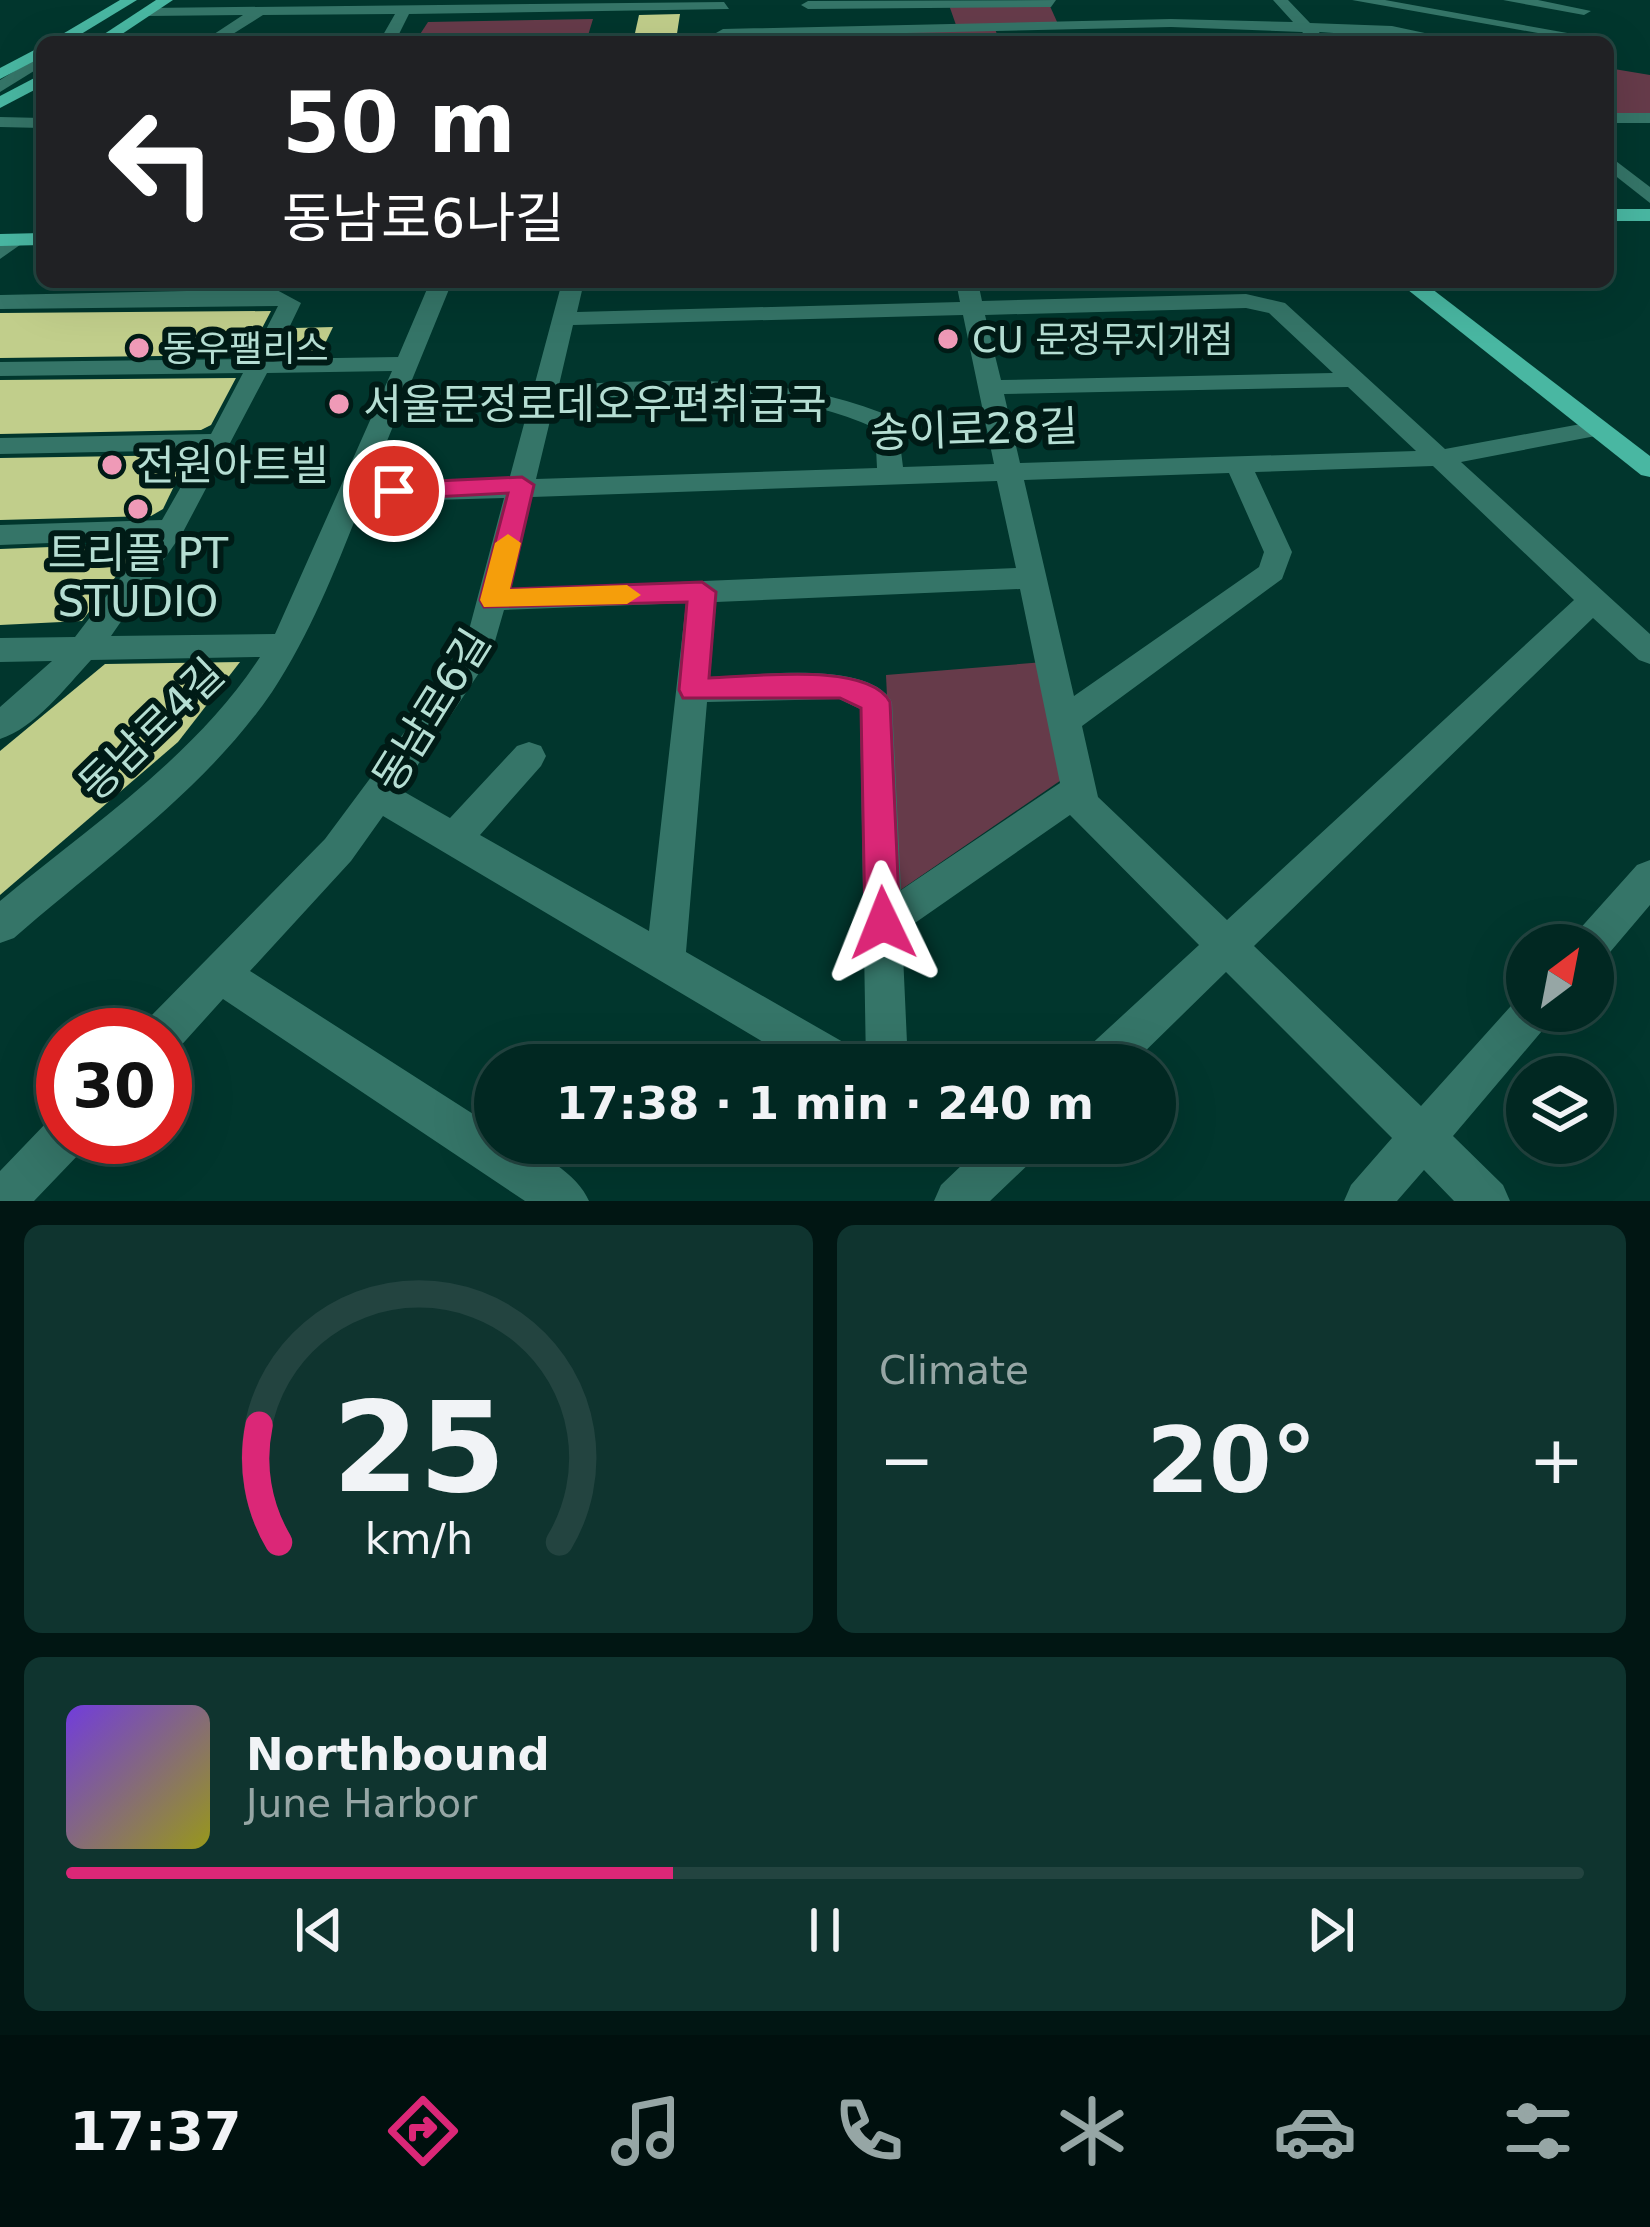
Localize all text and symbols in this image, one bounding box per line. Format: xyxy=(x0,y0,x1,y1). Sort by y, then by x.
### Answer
text: 50 m xyxy=(282,74,516,172)
icon: left xyxy=(84,84,240,240)
text: 동남로6나길 xyxy=(282,187,565,250)
place label: CU 문정무지개점 xyxy=(972,319,1234,360)
marker: CU 문정무지개점 xyxy=(935,326,961,352)
place label: 동우팰리스 xyxy=(163,328,329,369)
marker: 동우팰리스 xyxy=(126,335,152,361)
place label: 서울문정로데오우편취급국 xyxy=(363,380,827,429)
marker: 서울문정로데오우편취급국 xyxy=(326,391,352,417)
street label: 송이로28길 xyxy=(869,401,1079,458)
pin xyxy=(343,440,445,542)
place label: 전원아트빌 xyxy=(136,441,329,490)
marker: 전원아트빌 xyxy=(99,452,125,478)
icon: arrive xyxy=(361,458,427,524)
marker: 트리플 PT STUDIO xyxy=(125,496,151,522)
place label: 트리플 PT STUDIO xyxy=(48,529,228,626)
street label: 동남로6길 xyxy=(363,620,500,800)
street label: 동남로4길 xyxy=(69,649,234,810)
position arrow xyxy=(820,860,946,986)
north arrow xyxy=(1506,924,1614,1032)
map controls xyxy=(1506,924,1614,1164)
speed limit sign: 30 xyxy=(36,1008,192,1164)
button: layers xyxy=(1506,1056,1614,1164)
text: 17:38 · 1 min · 240 m xyxy=(556,1077,1094,1130)
text: Climate xyxy=(879,1348,1029,1393)
text: 25 xyxy=(332,1375,505,1520)
text: 20° xyxy=(1146,1408,1317,1513)
text: − xyxy=(879,1422,934,1499)
text: + xyxy=(1529,1422,1584,1499)
text: km/h xyxy=(364,1514,473,1564)
text: Northbound xyxy=(246,1728,550,1781)
text: June Harbor xyxy=(246,1781,477,1826)
icon: previous xyxy=(286,1897,352,1963)
icon: pause xyxy=(792,1897,858,1963)
icon: next xyxy=(1298,1897,1364,1963)
icon: directions xyxy=(381,2089,465,2173)
icon: music xyxy=(604,2089,688,2173)
icon: phone xyxy=(827,2089,911,2173)
icon: climate xyxy=(1050,2089,1134,2173)
icon: car xyxy=(1273,2089,1357,2173)
icon: filters xyxy=(1496,2089,1580,2173)
text: 17:37 xyxy=(70,2100,241,2163)

